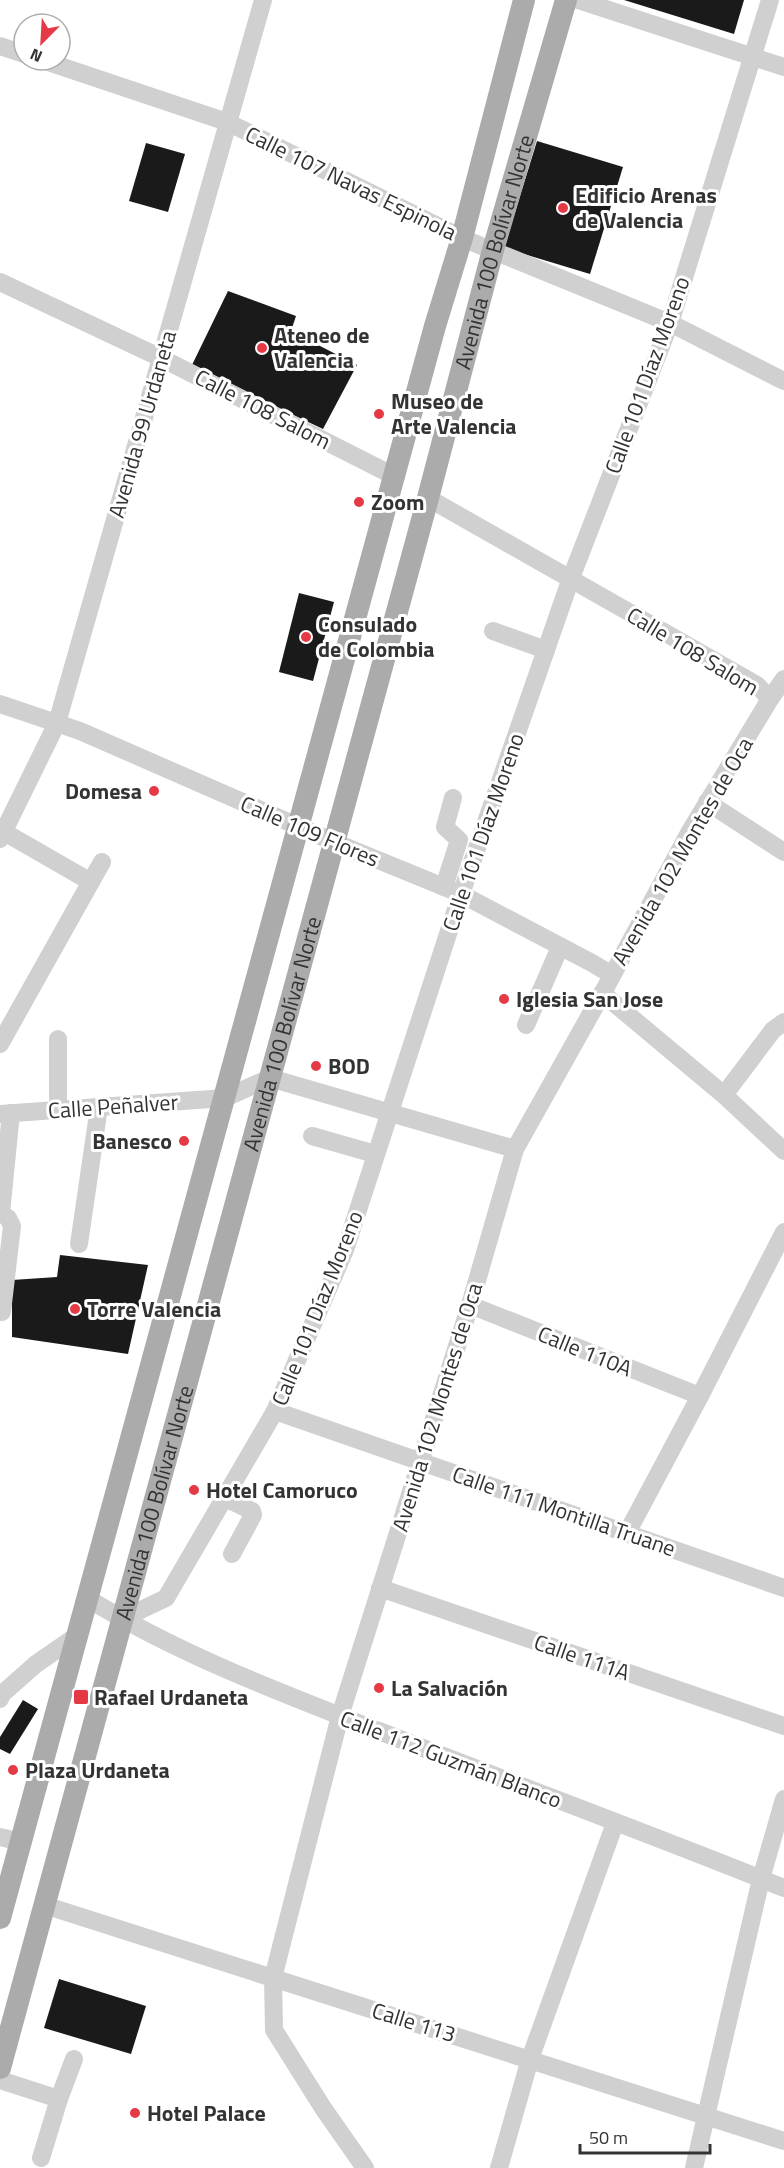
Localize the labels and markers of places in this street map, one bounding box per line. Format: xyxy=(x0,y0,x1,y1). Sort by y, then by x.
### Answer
place label: Edificio Arenas de Valencia xyxy=(575,178,717,237)
marker: Edificio Arenas de Valencia xyxy=(556,201,570,215)
place label: Ateneo de Valencia xyxy=(274,318,369,377)
marker: Ateneo de Valencia xyxy=(255,341,269,355)
place label: Museo de Arte Valencia xyxy=(391,384,517,443)
marker: Museo de Arte Valencia xyxy=(372,407,386,421)
place label: Zoom xyxy=(371,485,424,519)
marker: Zoom xyxy=(352,495,366,509)
place label: Consulado de Colombia xyxy=(318,607,435,666)
marker: Consulado de Colombia xyxy=(299,630,313,644)
place label: Domesa xyxy=(65,774,142,808)
marker: Domesa xyxy=(147,784,161,798)
place label: Iglesia San Jose xyxy=(516,982,663,1016)
marker: Iglesia San Jose xyxy=(497,992,511,1006)
place label: BOD xyxy=(328,1049,370,1083)
marker: BOD xyxy=(309,1059,323,1073)
place label: Banesco xyxy=(92,1124,172,1158)
marker: Banesco xyxy=(177,1134,191,1148)
place label: Torre Valencia xyxy=(87,1292,221,1326)
marker: Torre Valencia xyxy=(68,1302,82,1316)
place label: Hotel Camoruco xyxy=(206,1473,358,1507)
marker: Hotel Camoruco xyxy=(187,1483,201,1497)
place label: La Salvación xyxy=(391,1671,508,1705)
place label: Rafael Urdaneta xyxy=(94,1680,248,1714)
marker: La Salvación xyxy=(372,1681,386,1695)
marker: Rafael Urdaneta xyxy=(72,1688,90,1706)
place label: Plaza Urdaneta xyxy=(25,1753,170,1787)
marker: Plaza Urdaneta xyxy=(6,1763,20,1777)
place label: Hotel Palace xyxy=(147,2096,266,2130)
marker: Hotel Palace xyxy=(128,2106,142,2120)

